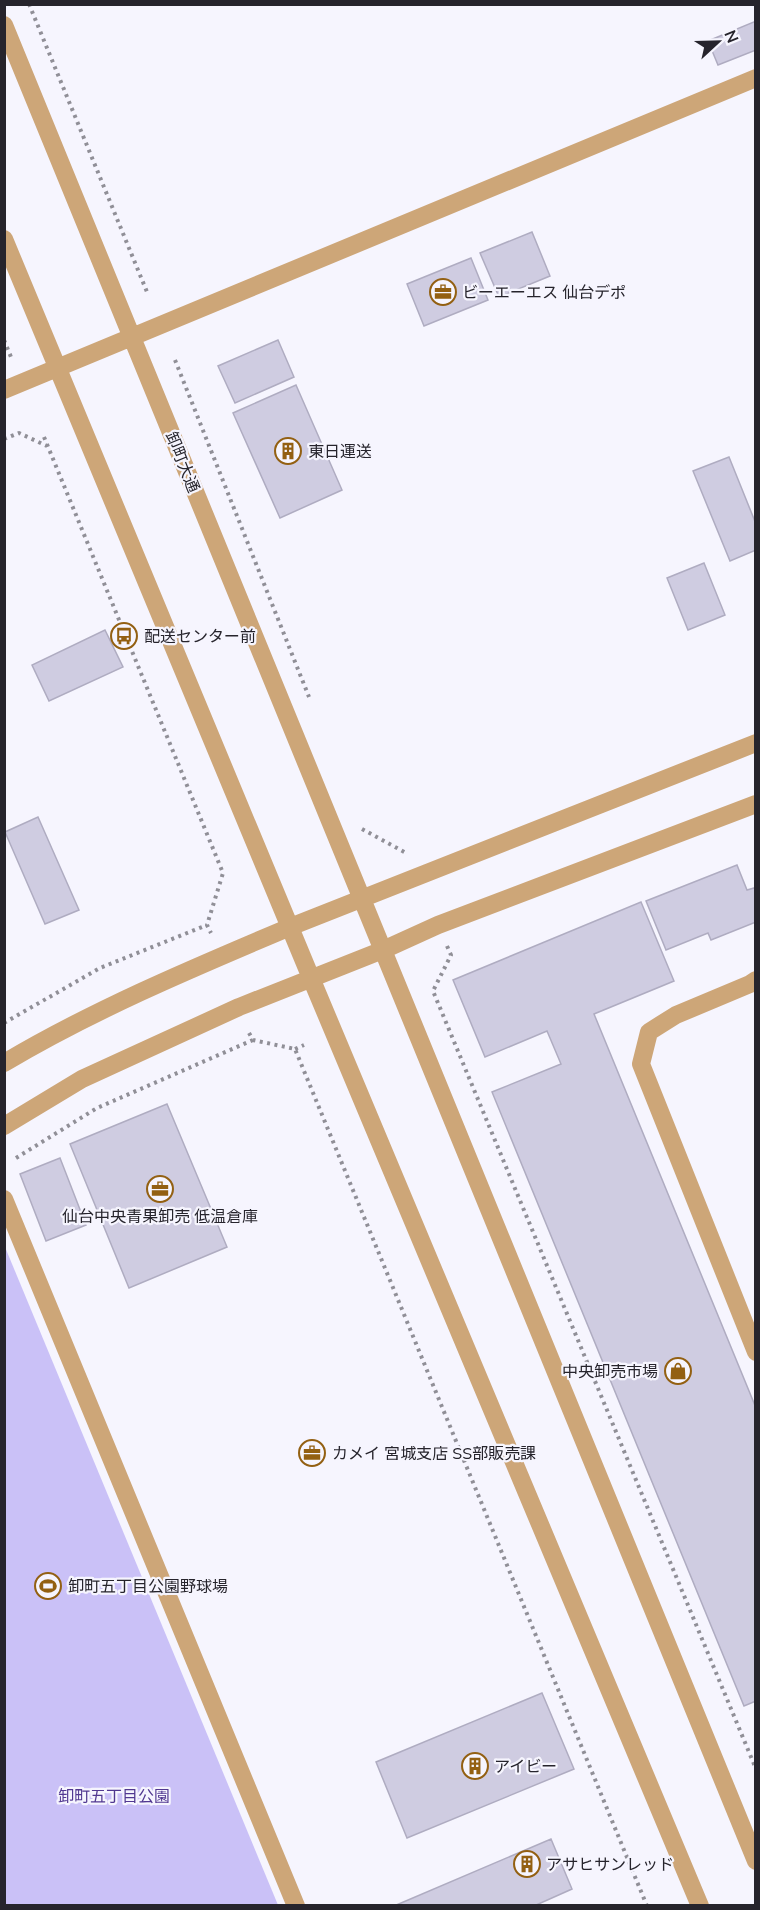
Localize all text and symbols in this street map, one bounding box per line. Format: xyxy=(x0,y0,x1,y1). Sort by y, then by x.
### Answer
north arrow xyxy=(688,12,748,72)
text: N xyxy=(720,27,743,46)
office icon: ビーエーエス 仙台デポ xyxy=(428,277,458,307)
place label: ビーエーエス 仙台デポ xyxy=(462,282,626,302)
street label: 卸町大通 xyxy=(162,429,204,495)
building icon: 東日運送 xyxy=(273,436,303,466)
place label: 東日運送 xyxy=(308,441,372,461)
bus stop icon: 配送センター前 xyxy=(109,621,139,651)
place label: 配送センター前 xyxy=(144,626,256,646)
office icon: 仙台中央青果卸売 低温倉庫 xyxy=(145,1174,175,1204)
place label: 仙台中央青果卸売 低温倉庫 xyxy=(62,1206,258,1226)
shop icon: 中央卸売市場 xyxy=(663,1356,693,1386)
place label: 中央卸売市場 xyxy=(562,1361,658,1381)
office icon: カメイ 宮城支店 SS部販売課 xyxy=(297,1438,327,1468)
place label: カメイ 宮城支店 SS部販売課 xyxy=(332,1443,536,1463)
sports icon: 卸町五丁目公園野球場 xyxy=(33,1571,63,1601)
place label: 卸町五丁目公園野球場 xyxy=(68,1576,228,1596)
building icon: アイビー xyxy=(460,1751,490,1781)
place label: アイビー xyxy=(494,1756,557,1776)
park label: 卸町五丁目公園 xyxy=(58,1786,170,1806)
building icon: アサヒサンレッド xyxy=(512,1849,542,1879)
place label: アサヒサンレッド xyxy=(546,1854,674,1874)

